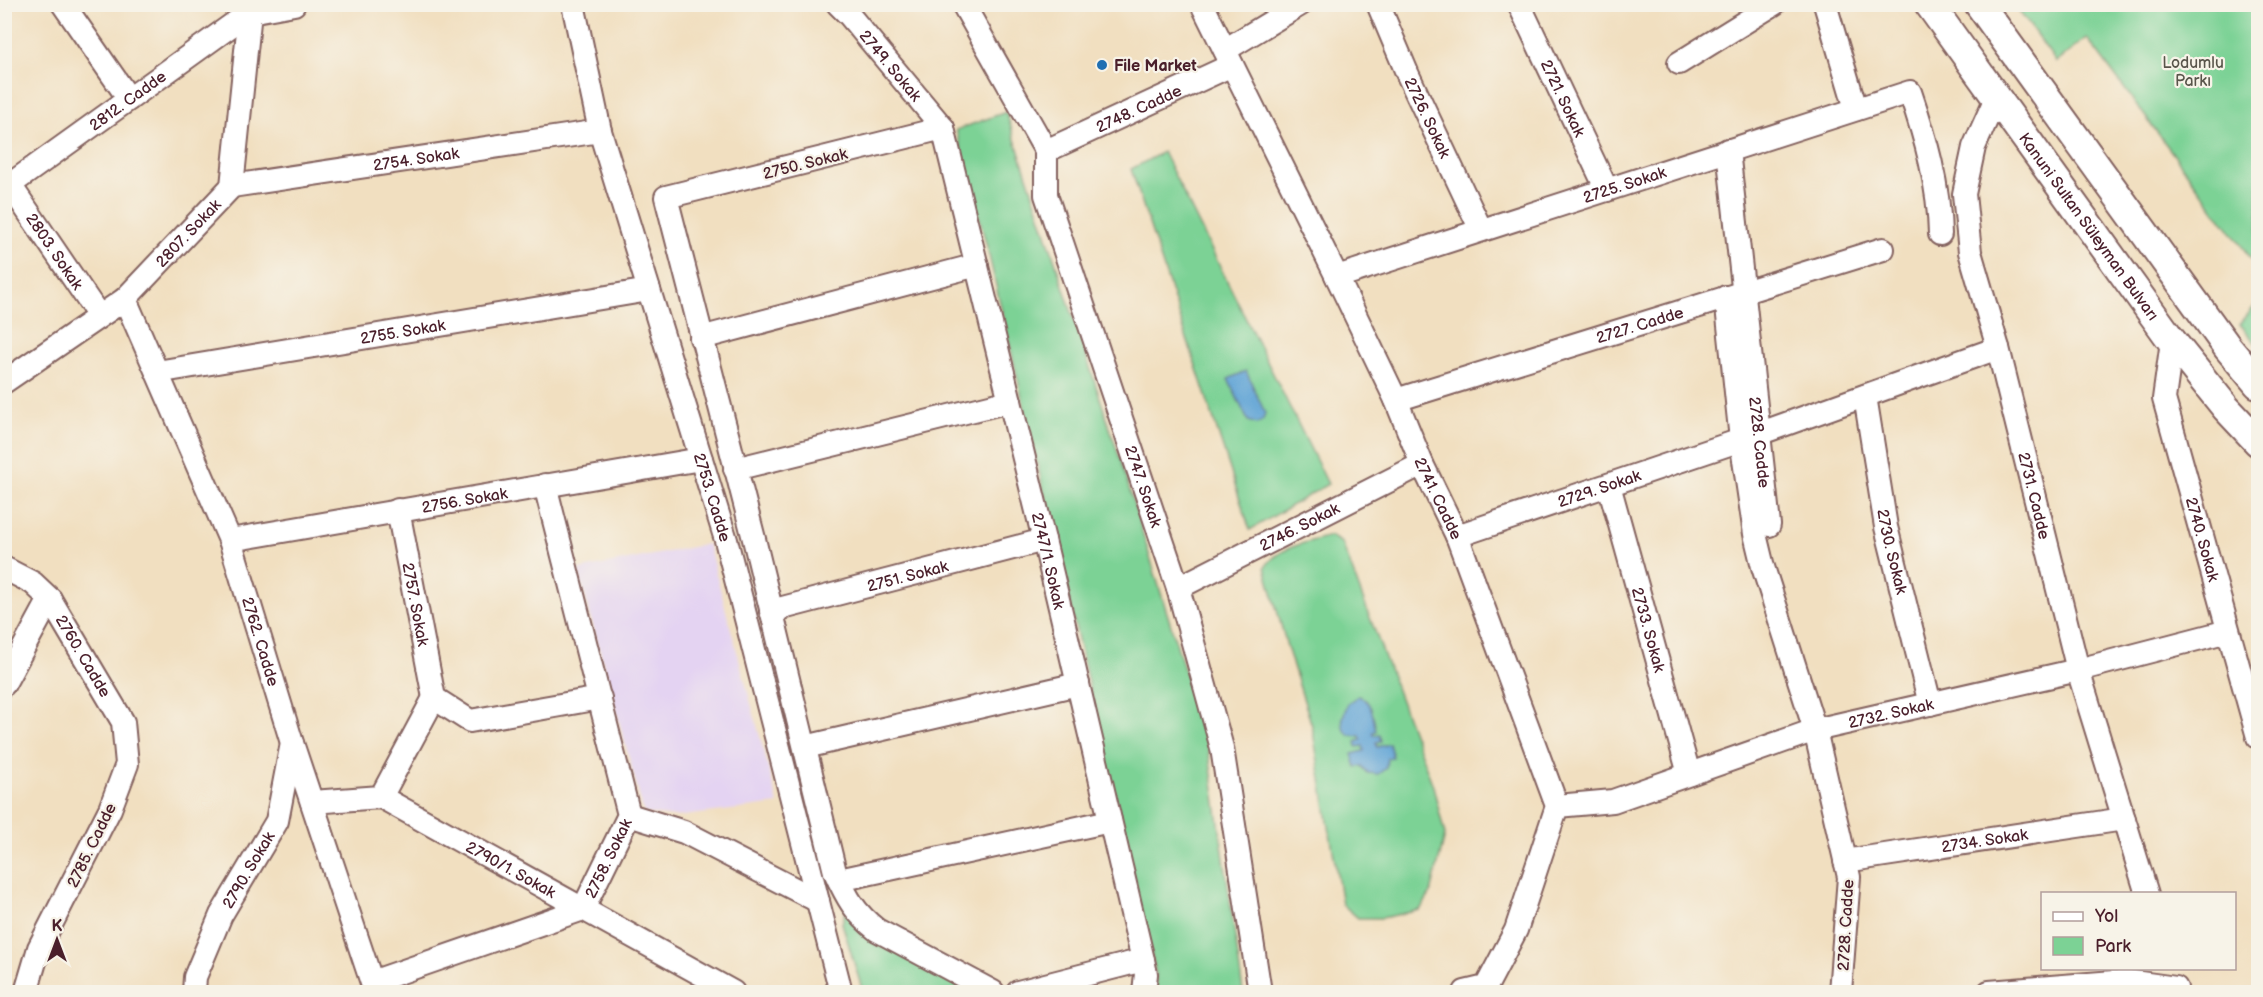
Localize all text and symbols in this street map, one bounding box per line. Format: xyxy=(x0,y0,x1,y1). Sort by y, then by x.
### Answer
street label: 2749. Sokak xyxy=(855,27,925,106)
park label: Lodumlu Parkı xyxy=(2162,54,2224,91)
place label: File Market xyxy=(1114,57,1197,76)
street label: 2721. Sokak xyxy=(1536,57,1589,140)
marker: File Market xyxy=(1095,58,1109,72)
street label: 2812. Cadde xyxy=(86,67,171,135)
street label: 2726. Sokak xyxy=(1400,75,1454,162)
street label: 2748. Cadde xyxy=(1093,81,1185,138)
street label: Kanuni Sultan Süleyman Bulvarı xyxy=(2014,130,2162,325)
street label: 2754. Sokak xyxy=(372,144,461,176)
street label: 2750. Sokak xyxy=(761,145,850,184)
street label: 2725. Sokak xyxy=(1581,163,1669,208)
street label: 2807. Sokak xyxy=(152,196,226,272)
street label: 2803. Sokak xyxy=(21,210,87,294)
street label: 2727. Cadde xyxy=(1594,303,1686,348)
street label: 2755. Sokak xyxy=(359,316,447,349)
street label: 2728. Cadde xyxy=(1744,396,1773,490)
street label: 2747. Sokak xyxy=(1120,443,1165,530)
street label: 2731. Cadde xyxy=(2013,450,2053,542)
street label: 2753. Cadde xyxy=(689,451,734,545)
street label: 2741. Cadde xyxy=(1409,455,1465,543)
street label: 2729. Sokak xyxy=(1556,467,1644,512)
street label: 2756. Sokak xyxy=(420,484,509,518)
street label: 2740. Sokak xyxy=(2181,495,2222,584)
street label: 2746. Sokak xyxy=(1257,499,1343,556)
street label: 2730. Sokak xyxy=(1872,508,1910,597)
street label: 2747/1. Sokak xyxy=(1027,511,1068,611)
street label: 2751. Sokak xyxy=(865,557,951,597)
street label: 2757. Sokak xyxy=(397,561,432,648)
street label: 2733. Sokak xyxy=(1627,585,1668,675)
street label: 2762. Cadde xyxy=(237,595,282,689)
street label: 2760. Cadde xyxy=(51,612,114,701)
street label: 2732. Sokak xyxy=(1847,695,1936,733)
street label: 2785. Cadde xyxy=(64,800,121,891)
street label: 2758. Sokak xyxy=(582,816,637,902)
street label: 2734. Sokak xyxy=(1940,826,2029,857)
street label: 2790. Sokak xyxy=(219,828,280,912)
street label: 2790/1. Sokak xyxy=(462,838,559,903)
street label: 2728. Cadde xyxy=(1835,878,1858,971)
legend xyxy=(2041,892,2236,970)
text: Yol xyxy=(2094,906,2118,927)
north arrow xyxy=(27,910,87,970)
text: K xyxy=(52,917,63,936)
text: Park xyxy=(2095,936,2131,957)

